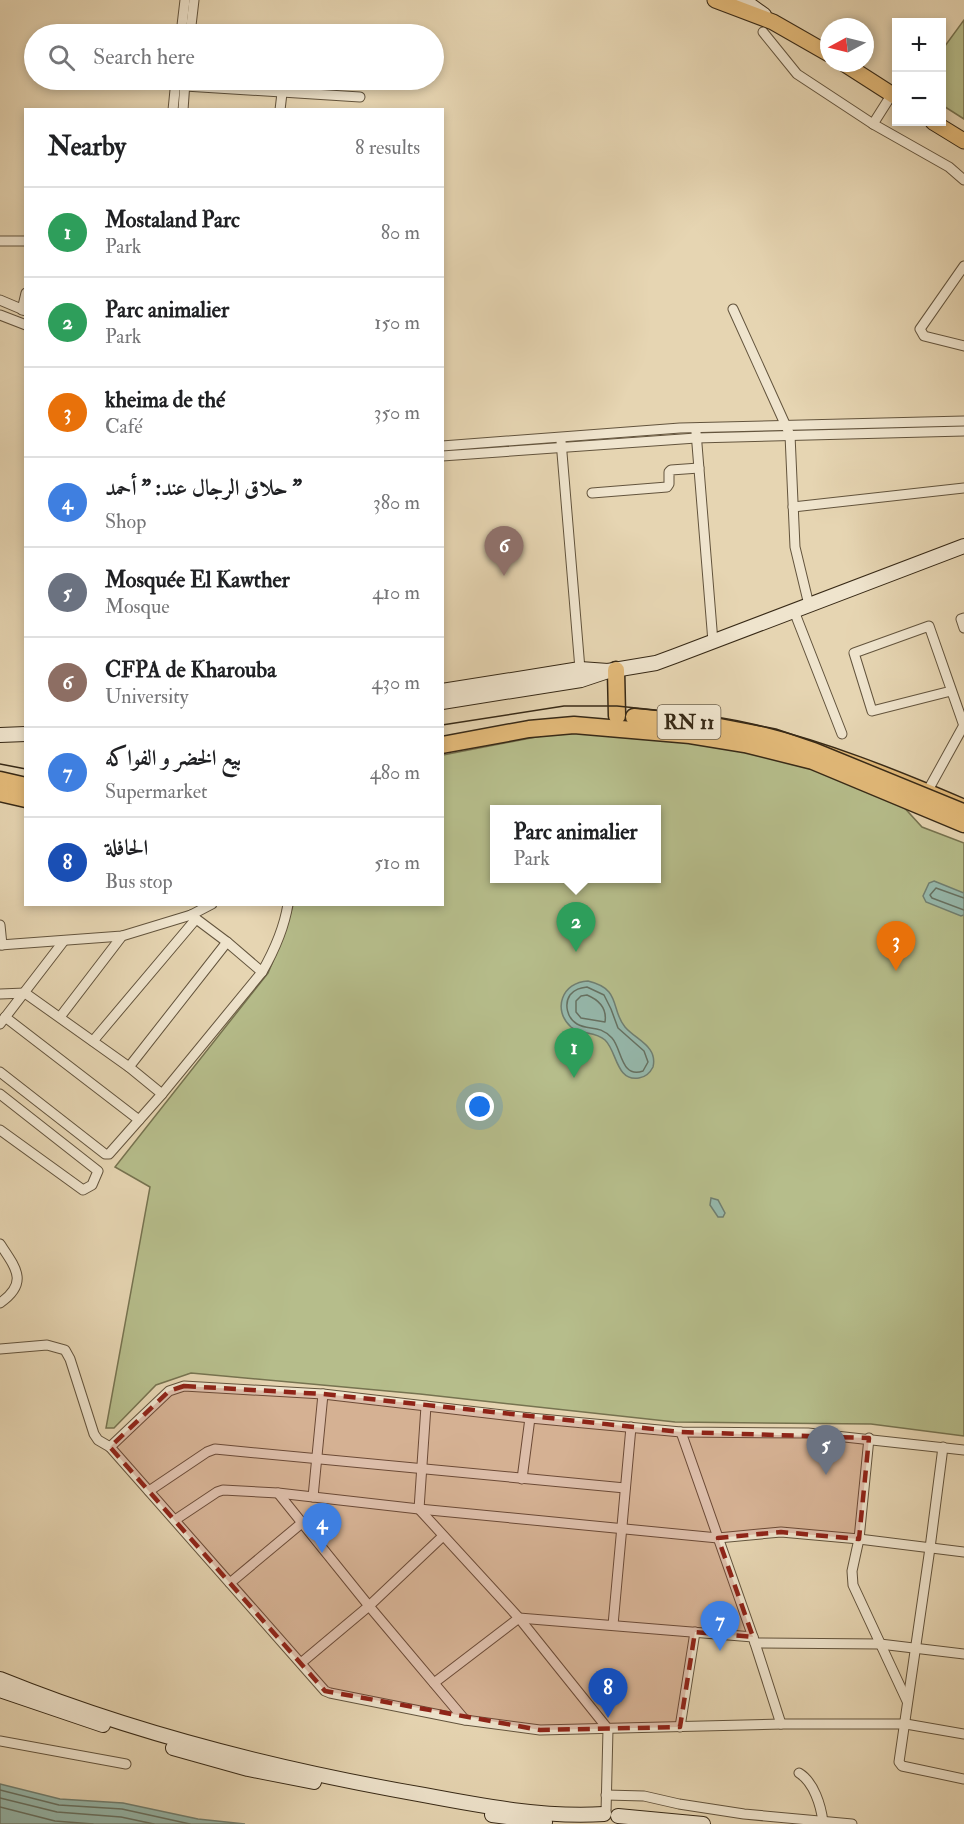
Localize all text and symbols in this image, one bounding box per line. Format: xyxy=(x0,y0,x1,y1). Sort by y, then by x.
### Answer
north arrow xyxy=(820,18,874,72)
map controls xyxy=(892,18,946,126)
button: + xyxy=(892,18,946,72)
search box xyxy=(24,24,444,90)
icon: search xyxy=(45,41,78,74)
text: Search here xyxy=(93,43,195,71)
button: − xyxy=(892,72,946,126)
text: Nearby xyxy=(48,131,126,163)
text: 8 results xyxy=(355,135,420,160)
text: Mostaland Parc xyxy=(105,206,240,234)
text: 1 xyxy=(64,220,71,245)
text: 80 m xyxy=(381,220,420,245)
text: Park xyxy=(105,234,141,259)
text: Parc animalier xyxy=(105,296,229,324)
text: 2 xyxy=(62,310,73,335)
text: 150 m xyxy=(374,310,420,335)
text: Park xyxy=(105,324,141,349)
text: kheima de thé xyxy=(105,386,225,414)
text: 3 xyxy=(64,400,71,425)
text: 350 m xyxy=(374,400,420,425)
text: Café xyxy=(105,414,143,439)
text: حلاق الرجال عند: " أحمد " xyxy=(105,474,302,502)
text: 4 xyxy=(62,490,73,515)
text: 380 m xyxy=(373,490,420,515)
text: Shop xyxy=(105,509,146,534)
pin: 6 xyxy=(484,526,524,576)
text: Mosquée El Kawther xyxy=(105,566,290,594)
text: 5 xyxy=(63,580,72,605)
text: 410 m xyxy=(372,580,420,605)
text: Mosque xyxy=(105,594,170,619)
text: CFPA de Kharouba xyxy=(105,656,276,684)
text: 6 xyxy=(62,670,73,695)
text: 430 m xyxy=(372,670,420,695)
text: University xyxy=(105,684,188,709)
road number: RN 11 xyxy=(658,705,720,739)
text: بيع الخضر و الفواكه xyxy=(105,744,241,772)
text: 7 xyxy=(63,760,72,785)
text: 480 m xyxy=(370,760,420,785)
text: Supermarket xyxy=(105,779,208,804)
popup xyxy=(490,805,661,883)
text: Parc animalier xyxy=(513,818,638,846)
text: الحافلة xyxy=(105,834,148,862)
text: Park xyxy=(513,846,550,871)
text: 8 xyxy=(63,850,72,875)
text: 510 m xyxy=(374,850,420,875)
text: Bus stop xyxy=(105,869,173,894)
pin: 2 xyxy=(556,902,596,952)
pin: 3 xyxy=(876,922,916,971)
pin: 1 xyxy=(554,1028,594,1078)
your location xyxy=(465,1092,494,1121)
pin: 5 xyxy=(806,1426,846,1475)
pin: 4 xyxy=(302,1504,342,1553)
pin: 7 xyxy=(700,1602,740,1651)
pin: 8 xyxy=(588,1668,628,1718)

